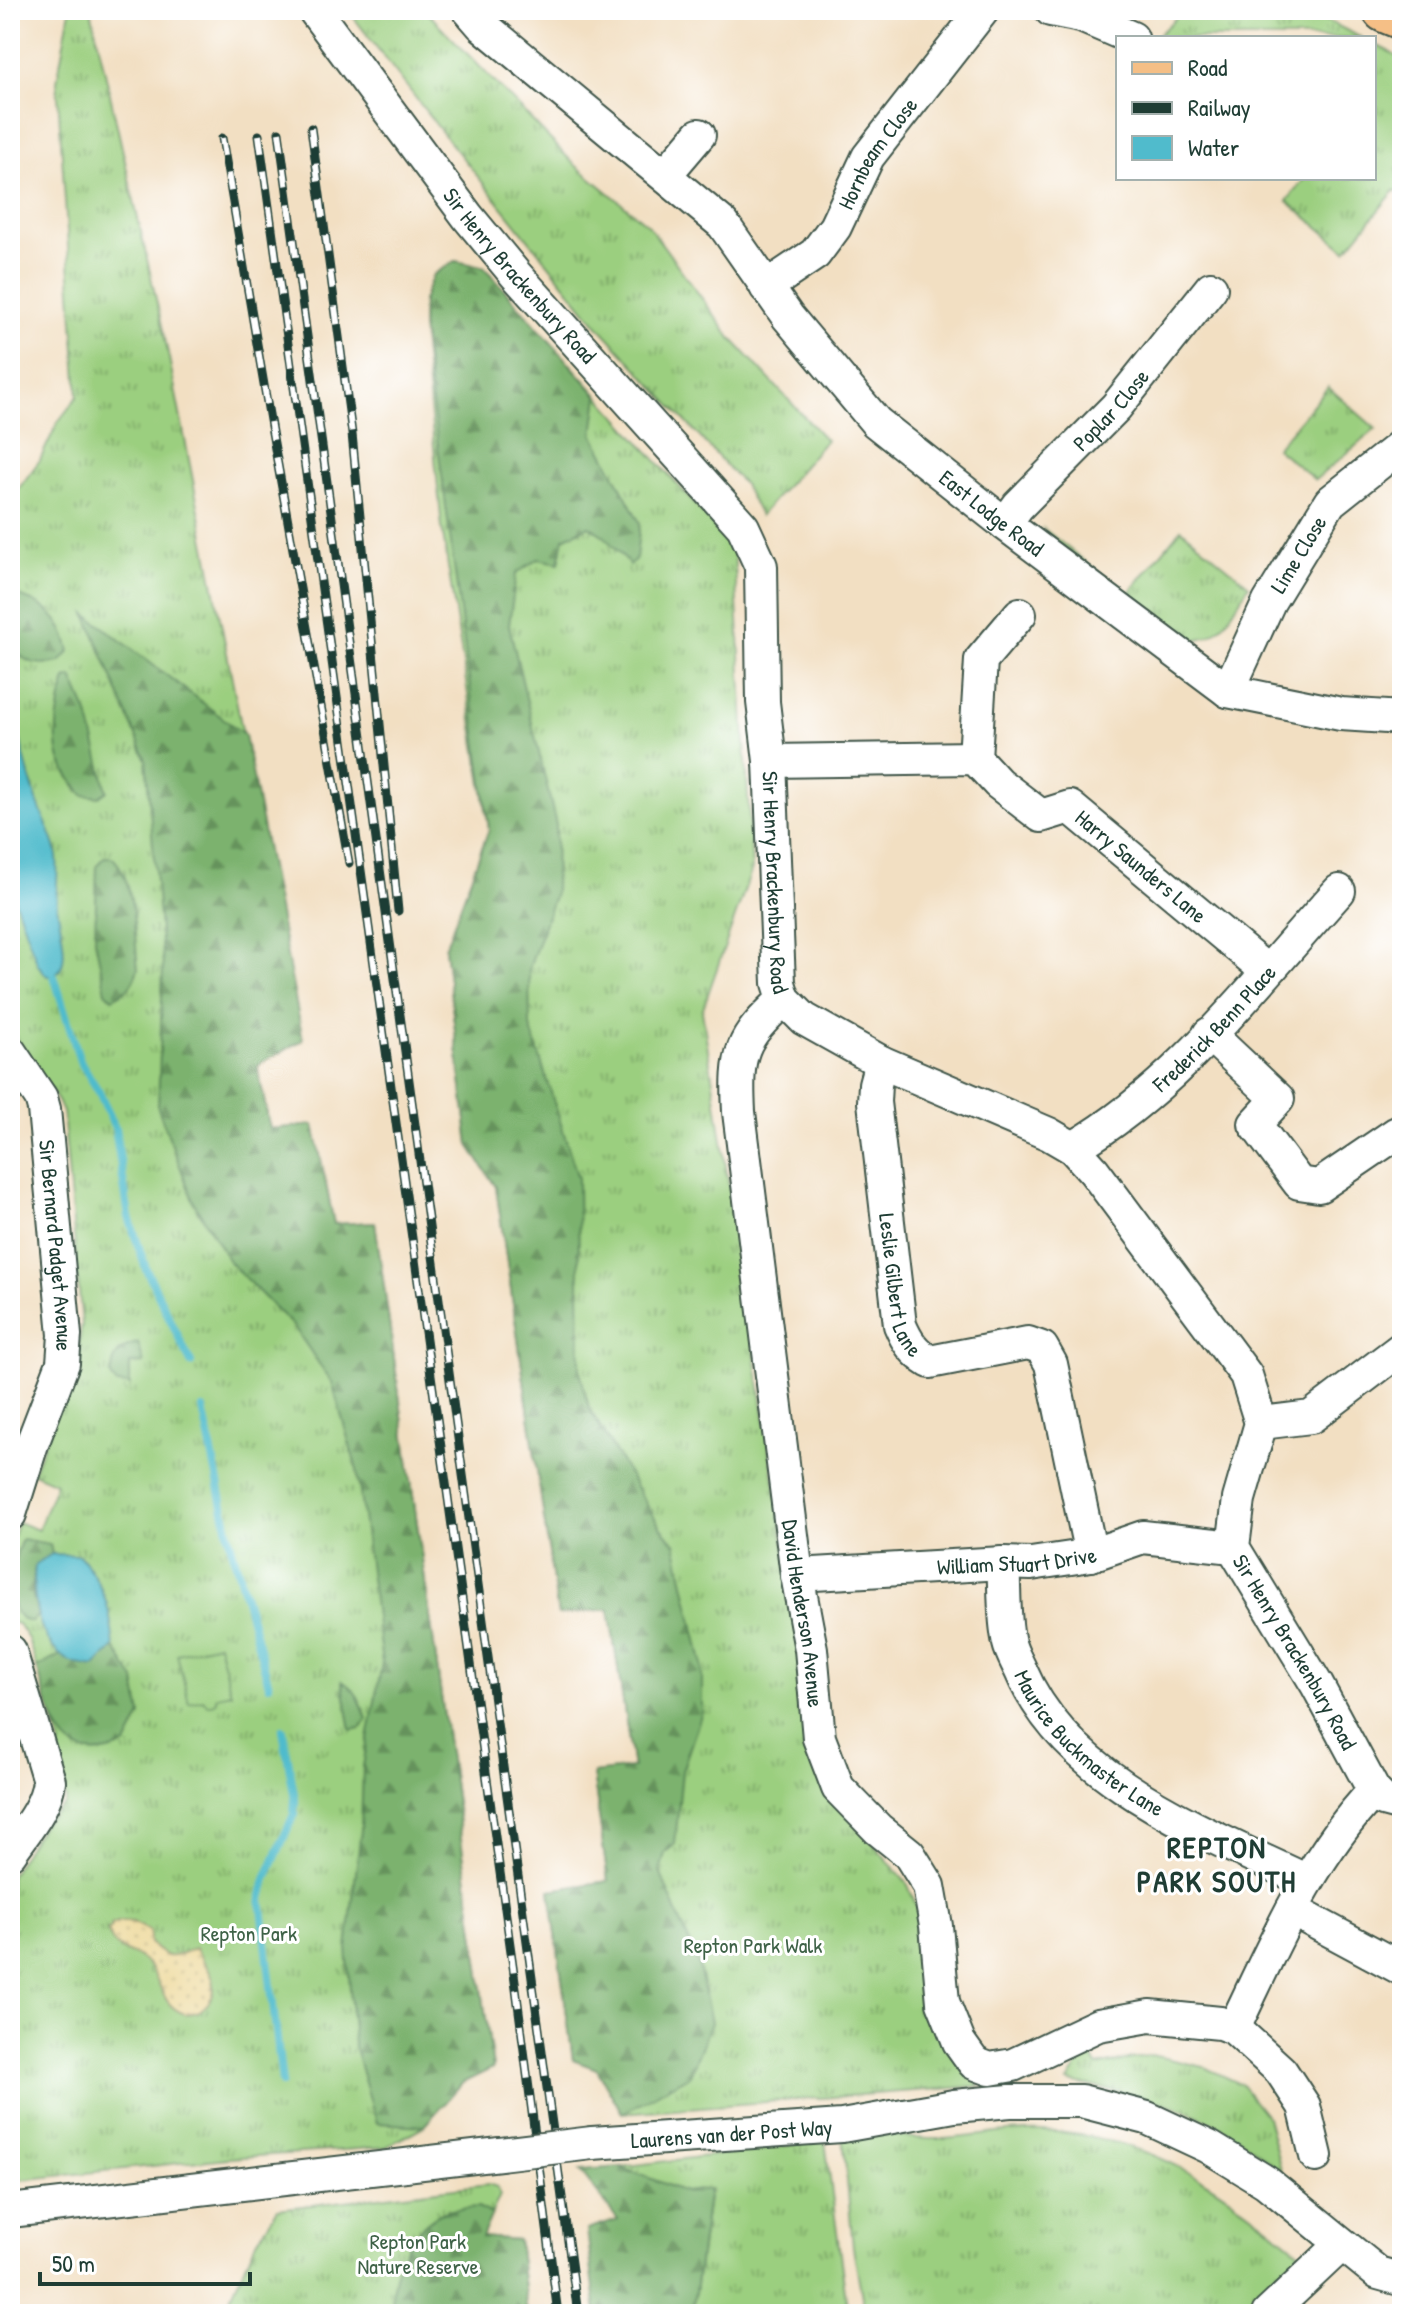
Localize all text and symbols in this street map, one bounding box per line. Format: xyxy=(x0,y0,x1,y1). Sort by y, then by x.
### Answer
legend xyxy=(1116,36,1376,180)
text: Road xyxy=(1188,51,1227,83)
street label: Hornbeam Close xyxy=(830,91,924,214)
text: Railway xyxy=(1188,91,1251,123)
text: Water xyxy=(1188,131,1239,163)
street label: Sir Henry Brackenbury Road xyxy=(436,182,604,370)
street label: Poplar Close xyxy=(1066,362,1156,457)
street label: East Lodge Road xyxy=(933,463,1050,563)
street label: Lime Close xyxy=(1263,509,1333,599)
street label: Sir Henry Brackenbury Road xyxy=(755,771,796,997)
street label: Harry Saunders Lane xyxy=(1069,803,1213,930)
street label: Frederick Benn Place xyxy=(1145,958,1283,1099)
street label: Sir Bernard Padget Avenue xyxy=(32,1138,80,1353)
street label: Leslie Gilbert Lane xyxy=(872,1212,929,1364)
street label: David Henderson Avenue xyxy=(775,1518,831,1709)
street label: William Stuart Drive xyxy=(936,1539,1100,1582)
street label: Sir Henry Brackenbury Road xyxy=(1226,1548,1364,1755)
street label: Maurice Buckmaster Lane xyxy=(1007,1665,1170,1823)
district label: REPTON PARK SOUTH xyxy=(1137,1827,1297,1901)
park label: Repton Park xyxy=(201,1918,297,1948)
park label: Repton Park Walk xyxy=(684,1930,822,1960)
street label: Laurens van der Post Way xyxy=(630,2112,833,2155)
park label: Repton Park Nature Reserve xyxy=(358,2226,479,2281)
scale bar xyxy=(40,2236,250,2286)
text: 50 m xyxy=(52,2247,95,2279)

